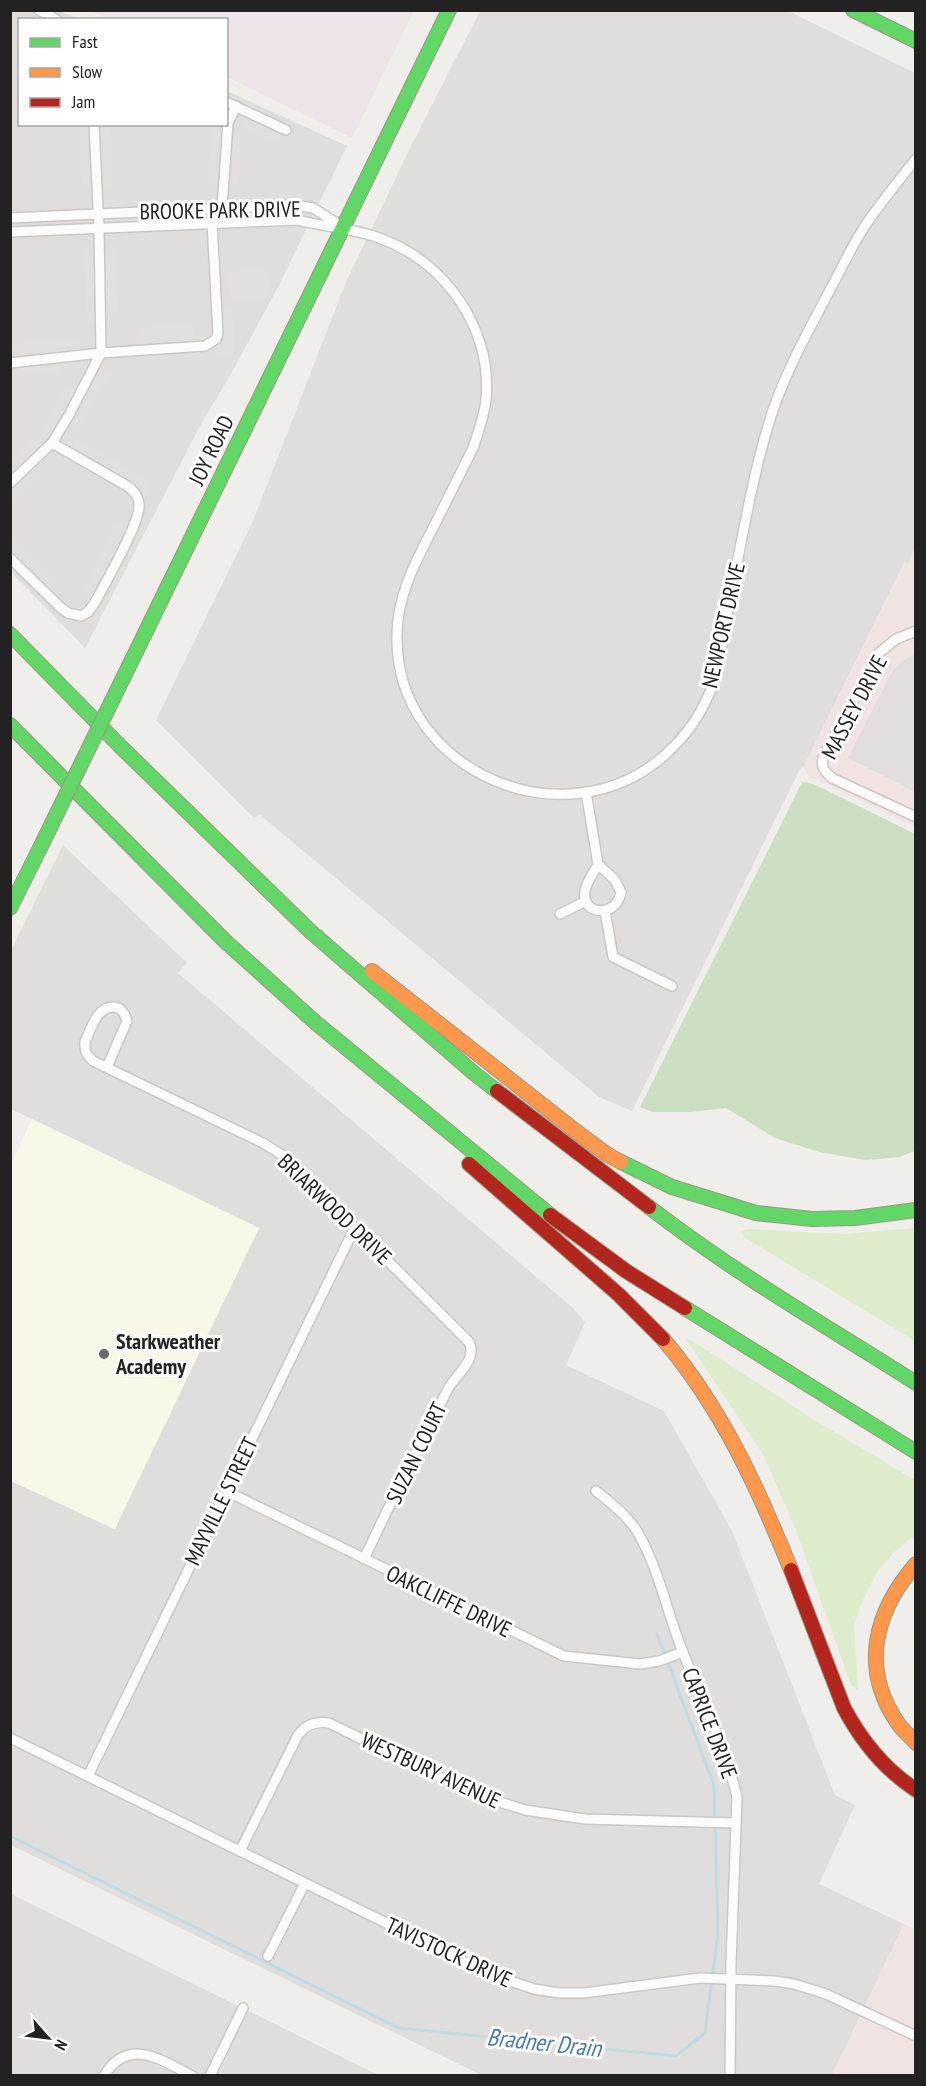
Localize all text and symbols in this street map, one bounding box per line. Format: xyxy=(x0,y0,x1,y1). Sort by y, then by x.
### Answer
legend xyxy=(18,18,228,126)
text: Fast xyxy=(72,30,98,53)
text: Slow xyxy=(72,60,103,83)
text: Jam xyxy=(71,90,95,113)
street label: BROOKE PARK DRIVE xyxy=(139,195,301,225)
street label: JOY ROAD xyxy=(182,410,240,490)
street label: NEWPORT DRIVE xyxy=(695,560,751,690)
street label: MASSEY DRIVE xyxy=(815,650,893,764)
street label: BRIARWOOD DRIVE xyxy=(272,1148,398,1270)
place label: Starkweather Academy xyxy=(115,1327,221,1380)
marker: Starkweather Academy xyxy=(97,1347,111,1361)
street label: SUZAN COURT xyxy=(379,1397,453,1508)
street label: MAYVILLE STREET xyxy=(178,1432,264,1570)
street label: OAKCLIFFE DRIVE xyxy=(382,1559,516,1643)
street label: CAPRICE DRIVE xyxy=(676,1664,744,1782)
street label: WESTBURY AVENUE xyxy=(357,1726,505,1814)
street label: TAVISTOCK DRIVE xyxy=(381,1911,517,1993)
north arrow xyxy=(18,2008,78,2068)
water label: Bradner Drain xyxy=(485,2021,604,2064)
text: N xyxy=(50,2037,72,2054)

